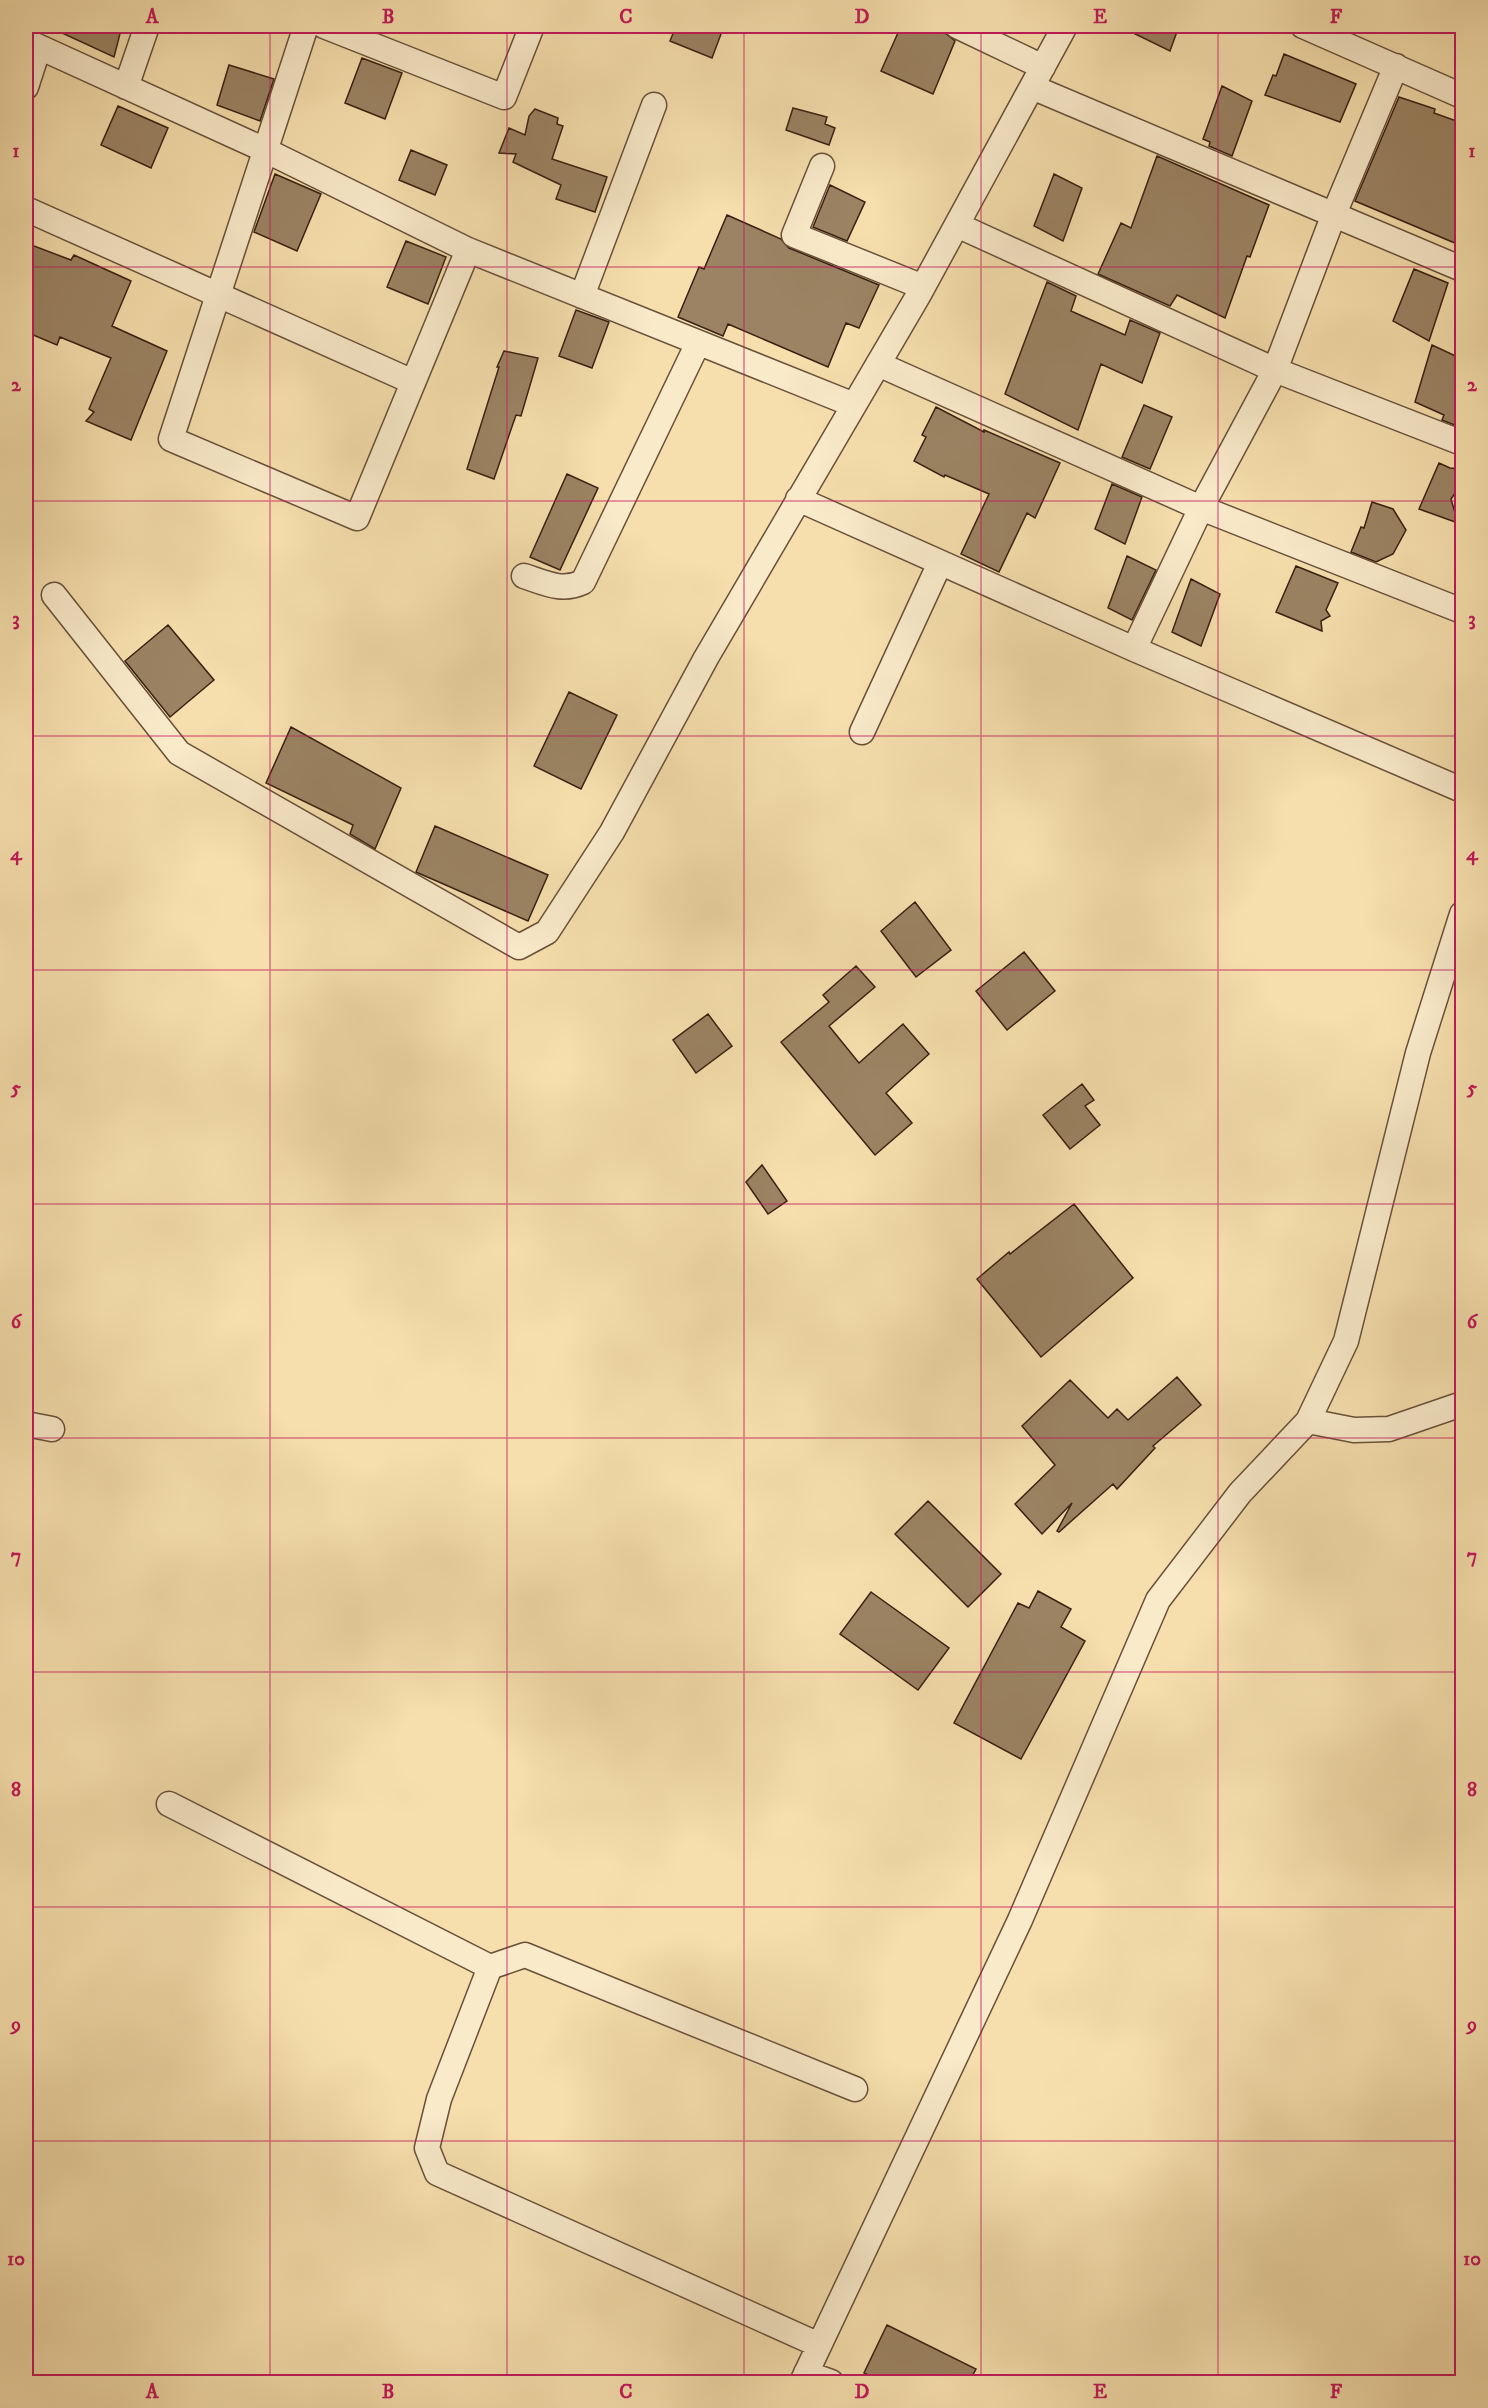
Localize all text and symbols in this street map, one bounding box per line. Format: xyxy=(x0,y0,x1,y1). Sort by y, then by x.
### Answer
text: A xyxy=(145,5,160,30)
text: B xyxy=(382,5,394,30)
text: C xyxy=(619,5,633,30)
text: D xyxy=(855,5,870,30)
text: E xyxy=(1093,5,1107,30)
text: F xyxy=(1330,5,1343,30)
text: 1 xyxy=(12,139,20,164)
text: 1 xyxy=(1468,139,1476,164)
text: 2 xyxy=(11,373,22,398)
text: 2 xyxy=(1467,373,1478,398)
text: 3 xyxy=(12,607,20,632)
text: 3 xyxy=(1468,607,1476,632)
text: 4 xyxy=(10,842,23,867)
text: 4 xyxy=(1466,842,1479,867)
text: 5 xyxy=(10,1076,21,1101)
text: 5 xyxy=(1466,1076,1477,1101)
text: 6 xyxy=(11,1310,23,1335)
text: 6 xyxy=(1467,1310,1479,1335)
text: 7 xyxy=(11,1544,21,1569)
text: 7 xyxy=(1467,1544,1477,1569)
text: 8 xyxy=(11,1778,21,1803)
text: 8 xyxy=(1467,1778,1477,1803)
text: 9 xyxy=(9,2013,21,2038)
text: 9 xyxy=(1465,2013,1477,2038)
text: 10 xyxy=(7,2247,25,2272)
text: 10 xyxy=(1463,2247,1481,2272)
text: A xyxy=(145,2380,160,2405)
text: B xyxy=(382,2380,394,2405)
text: C xyxy=(619,2380,633,2405)
text: D xyxy=(855,2380,870,2405)
text: E xyxy=(1093,2380,1107,2405)
text: F xyxy=(1330,2380,1343,2405)

